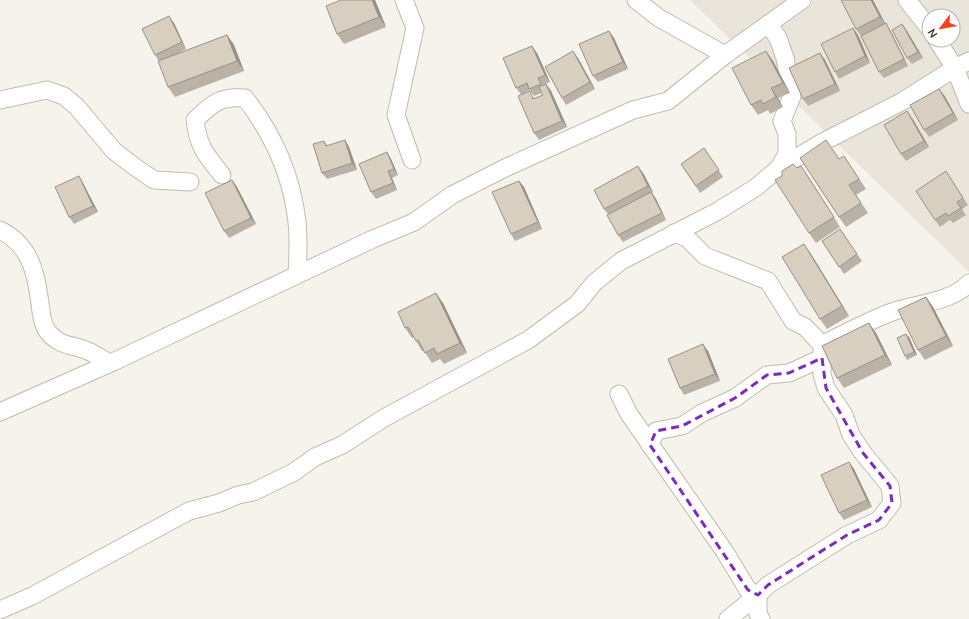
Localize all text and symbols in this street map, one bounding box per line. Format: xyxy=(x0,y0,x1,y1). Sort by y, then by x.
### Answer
north arrow xyxy=(921,8,961,48)
text: N xyxy=(925,27,940,40)

